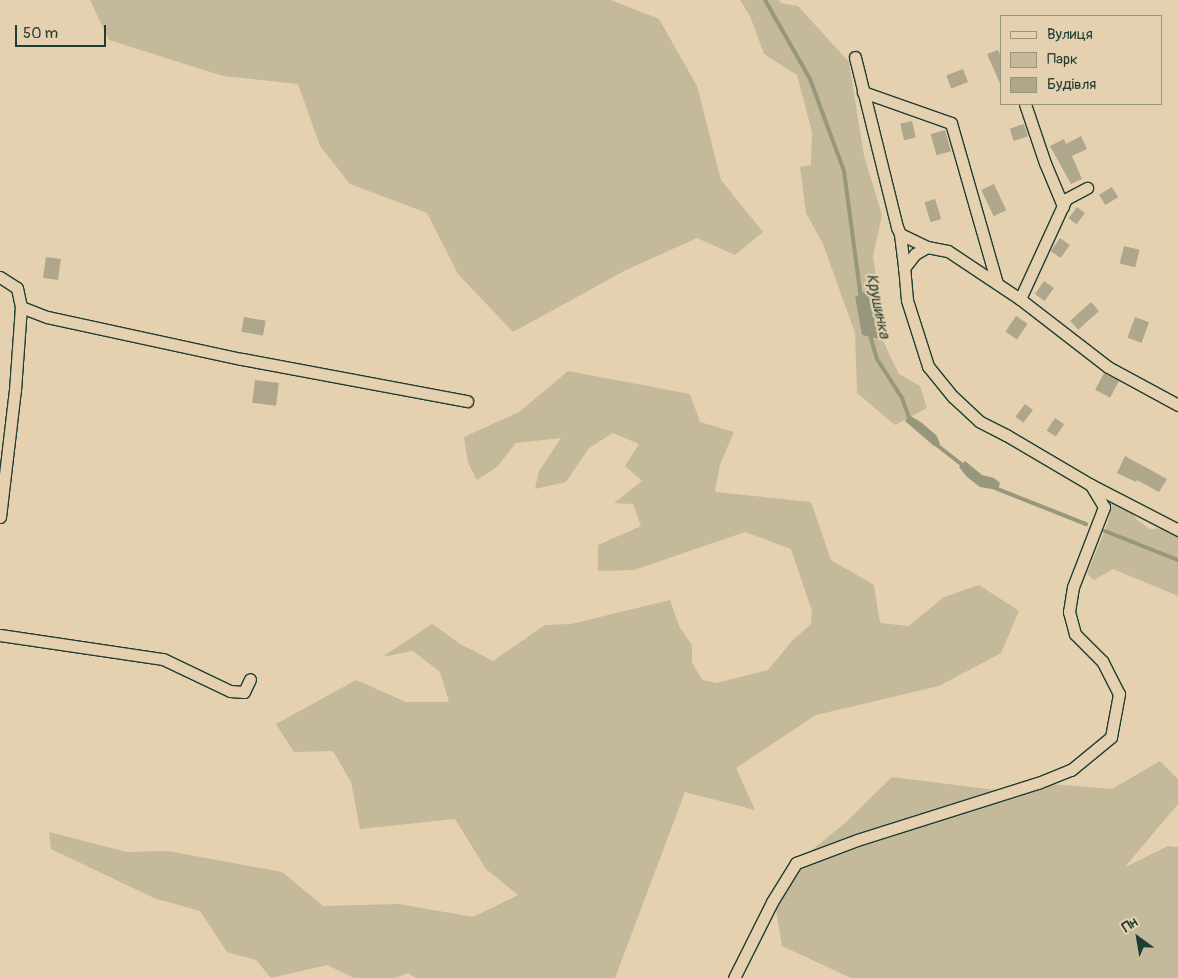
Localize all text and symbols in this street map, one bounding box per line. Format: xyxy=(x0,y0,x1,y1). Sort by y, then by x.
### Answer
scale bar xyxy=(18,15,109,47)
legend xyxy=(1000,15,1163,105)
text: 50 m xyxy=(23,24,58,43)
text: Вулиця xyxy=(1047,25,1093,44)
text: Парк xyxy=(1047,50,1078,69)
text: Будівля xyxy=(1047,75,1096,94)
water label: Крушинка xyxy=(862,272,894,340)
north arrow xyxy=(1113,913,1163,963)
text: Пн xyxy=(1119,914,1141,936)

